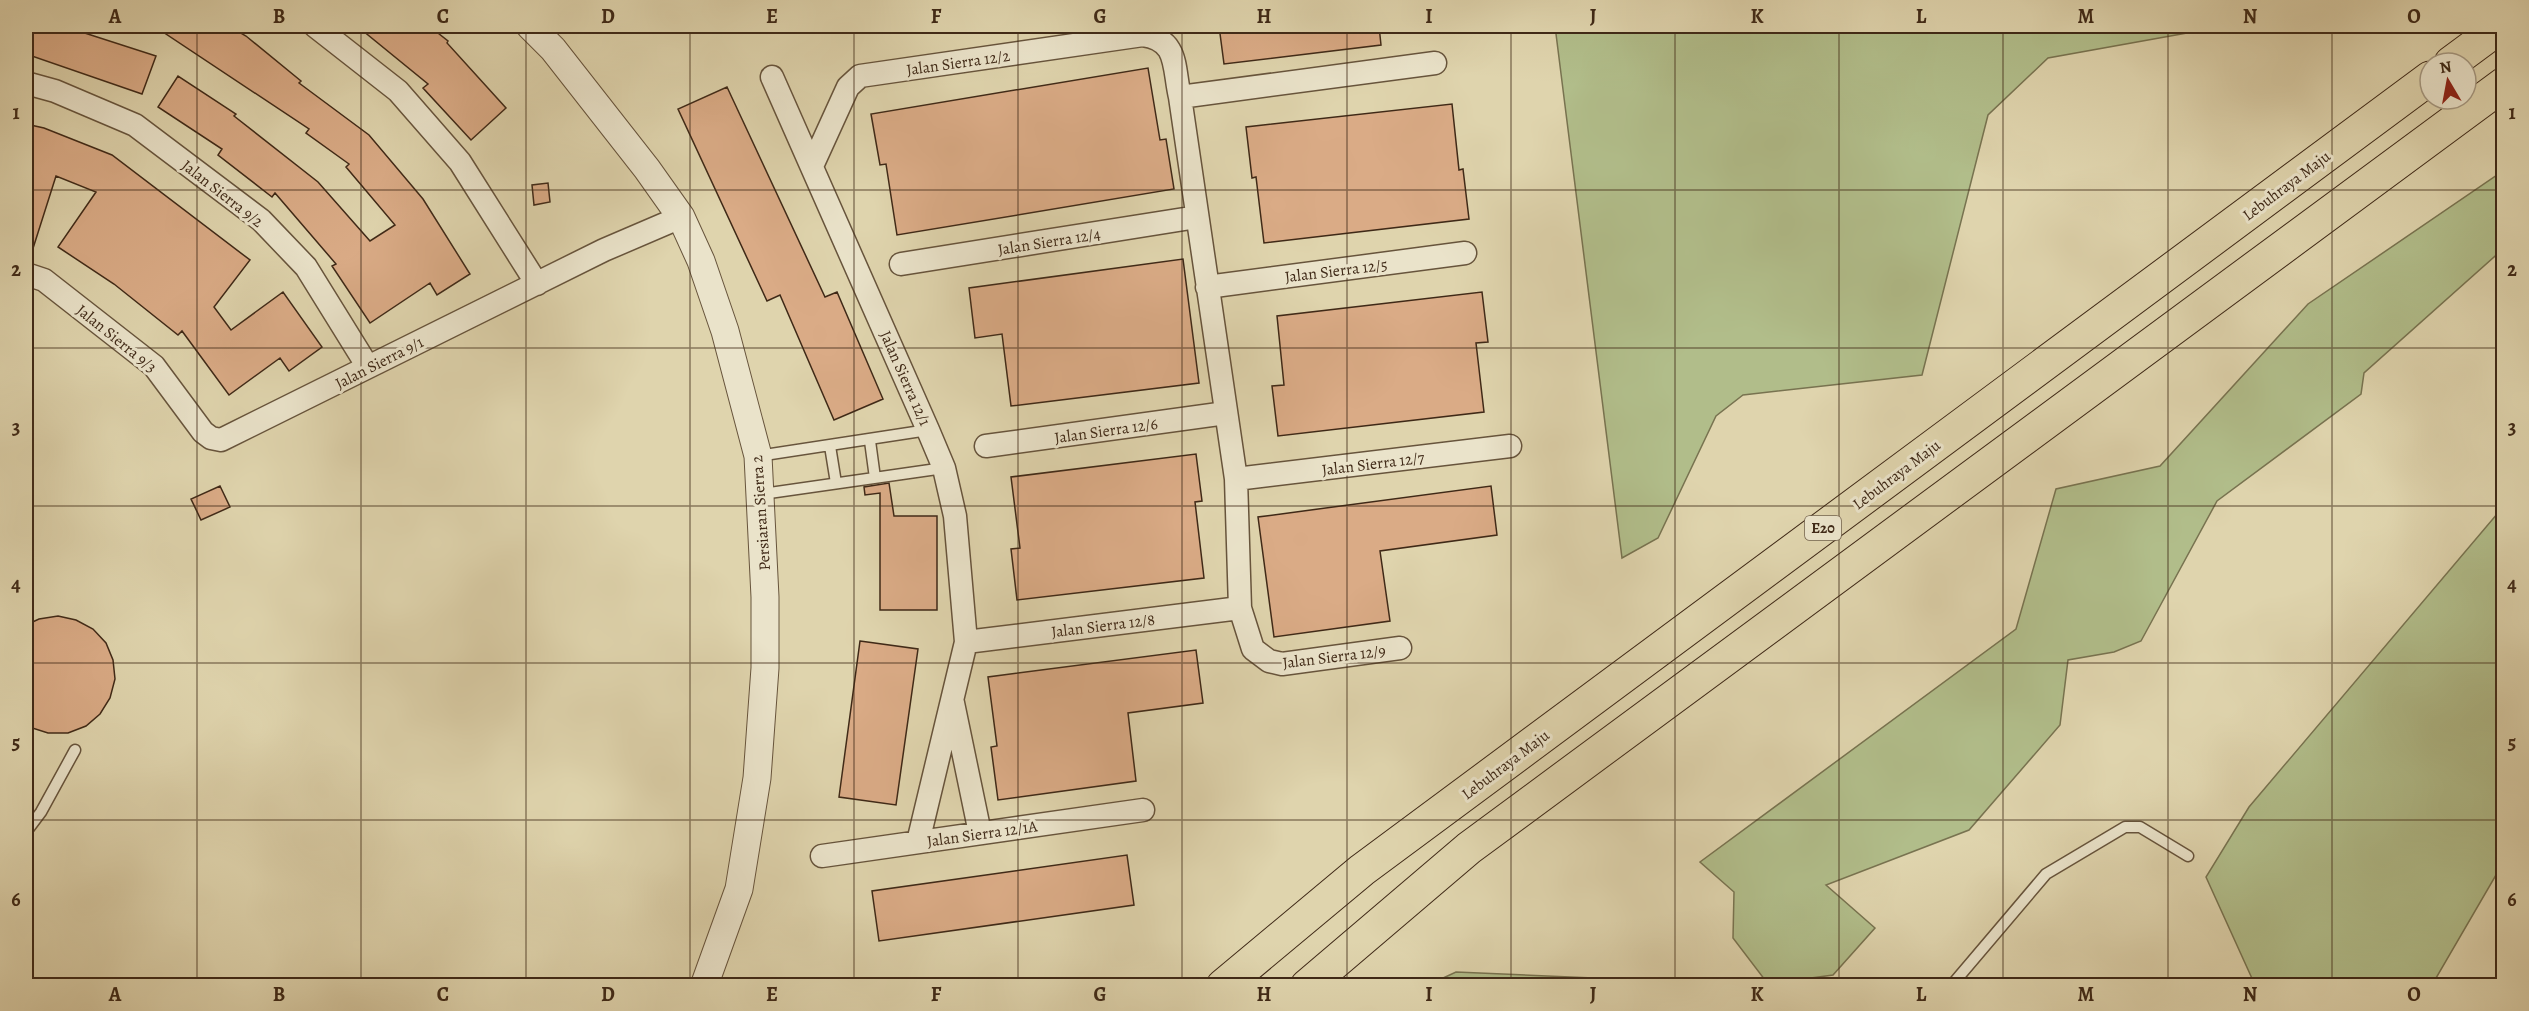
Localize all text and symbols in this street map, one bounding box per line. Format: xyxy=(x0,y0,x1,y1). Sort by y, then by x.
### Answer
text: A xyxy=(108,3,122,30)
text: B xyxy=(273,3,285,30)
text: C xyxy=(437,3,449,30)
text: D xyxy=(601,3,615,30)
text: E xyxy=(766,3,778,30)
text: F xyxy=(931,3,942,30)
text: G xyxy=(1093,3,1107,30)
text: H xyxy=(1257,3,1272,30)
text: I xyxy=(1425,3,1433,30)
text: J xyxy=(1590,3,1597,30)
text: K xyxy=(1750,3,1764,30)
text: L xyxy=(1916,3,1927,30)
text: M xyxy=(2078,3,2095,30)
text: N xyxy=(2243,3,2258,30)
text: O xyxy=(2407,3,2421,30)
street label: Jalan Sierra 12/2 xyxy=(905,45,1012,81)
north arrow xyxy=(2418,51,2478,111)
text: N xyxy=(2438,55,2454,79)
text: 1 xyxy=(12,99,20,126)
text: 1 xyxy=(2508,99,2516,126)
street label: Lebuhraya Maju xyxy=(2238,145,2335,226)
street label: Jalan Sierra 9/2 xyxy=(177,155,268,233)
street label: Jalan Sierra 12/4 xyxy=(996,223,1102,261)
street label: Jalan Sierra 12/5 xyxy=(1283,254,1389,288)
text: 2 xyxy=(11,256,21,283)
text: 2 xyxy=(2507,256,2517,283)
street label: Jalan Sierra 9/3 xyxy=(72,300,161,378)
street label: Jalan Sierra 12/1 xyxy=(874,327,936,430)
street label: Jalan Sierra 9/1 xyxy=(332,331,428,395)
street label: Jalan Sierra 12/6 xyxy=(1053,413,1159,449)
text: 3 xyxy=(12,414,20,441)
text: 3 xyxy=(2508,414,2516,441)
street label: Lebuhraya Maju xyxy=(1848,434,1945,515)
street label: Jalan Sierra 12/7 xyxy=(1321,447,1426,481)
street label: Persiaran Sierra 2 xyxy=(746,454,776,571)
road number: E20 xyxy=(1805,516,1841,540)
text: 4 xyxy=(11,571,21,598)
text: 4 xyxy=(2507,571,2517,598)
street label: Jalan Sierra 12/8 xyxy=(1050,609,1156,643)
street label: Jalan Sierra 12/9 xyxy=(1281,640,1387,674)
street label: Lebuhraya Maju xyxy=(1457,724,1554,805)
text: 5 xyxy=(12,729,20,756)
text: 5 xyxy=(2508,729,2516,756)
street label: Jalan Sierra 12/1A xyxy=(925,815,1039,853)
text: 6 xyxy=(11,886,21,913)
text: 6 xyxy=(2507,886,2517,913)
text: A xyxy=(108,981,122,1008)
text: B xyxy=(273,981,285,1008)
text: C xyxy=(437,981,449,1008)
text: D xyxy=(601,981,615,1008)
text: E xyxy=(766,981,778,1008)
text: F xyxy=(931,981,942,1008)
text: G xyxy=(1093,981,1107,1008)
text: H xyxy=(1257,981,1272,1008)
text: I xyxy=(1425,981,1433,1008)
text: J xyxy=(1590,981,1597,1008)
text: K xyxy=(1750,981,1764,1008)
text: L xyxy=(1916,981,1927,1008)
text: M xyxy=(2078,981,2095,1008)
text: N xyxy=(2243,981,2258,1008)
text: O xyxy=(2407,981,2421,1008)

